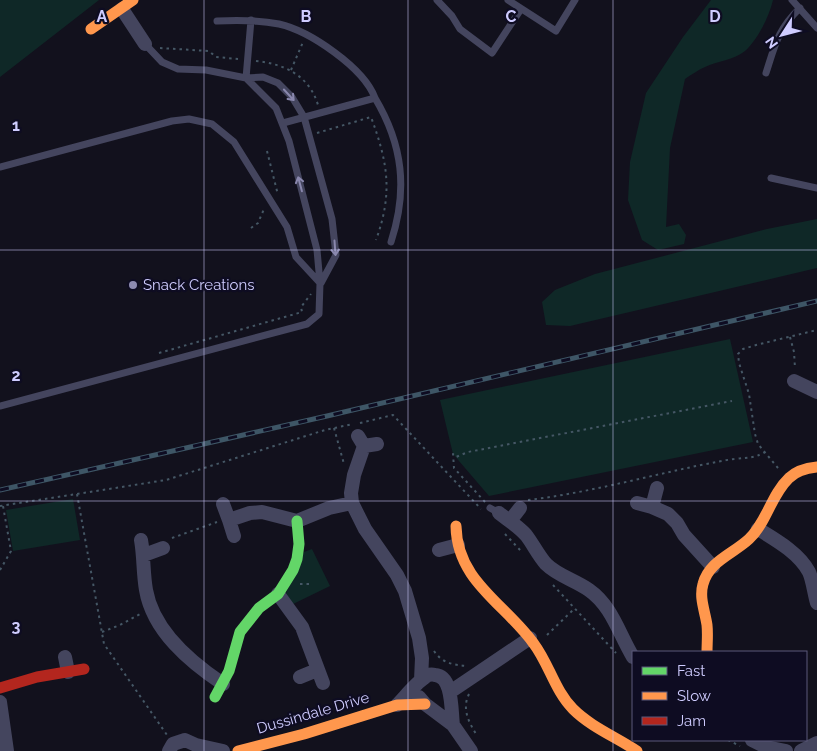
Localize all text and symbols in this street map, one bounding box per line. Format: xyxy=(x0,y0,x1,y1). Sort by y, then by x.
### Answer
text: A xyxy=(97,7,108,26)
text: B xyxy=(301,7,312,26)
text: C xyxy=(506,7,517,26)
text: D xyxy=(709,7,721,26)
north arrow xyxy=(757,10,807,60)
text: N xyxy=(762,34,781,52)
one-way arrow xyxy=(283,88,294,101)
text: 1 xyxy=(12,116,20,135)
one-way arrow xyxy=(295,176,305,192)
one-way arrow xyxy=(330,239,340,255)
place label: Snack Creations xyxy=(143,276,254,294)
marker: Snack Creations xyxy=(127,279,139,291)
text: 2 xyxy=(11,366,21,385)
text: 3 xyxy=(12,617,21,636)
legend xyxy=(632,651,807,741)
text: Fast xyxy=(677,662,705,680)
text: Slow xyxy=(677,687,711,705)
street label: Dussindale Drive xyxy=(255,688,371,738)
text: Jam xyxy=(677,712,706,730)

